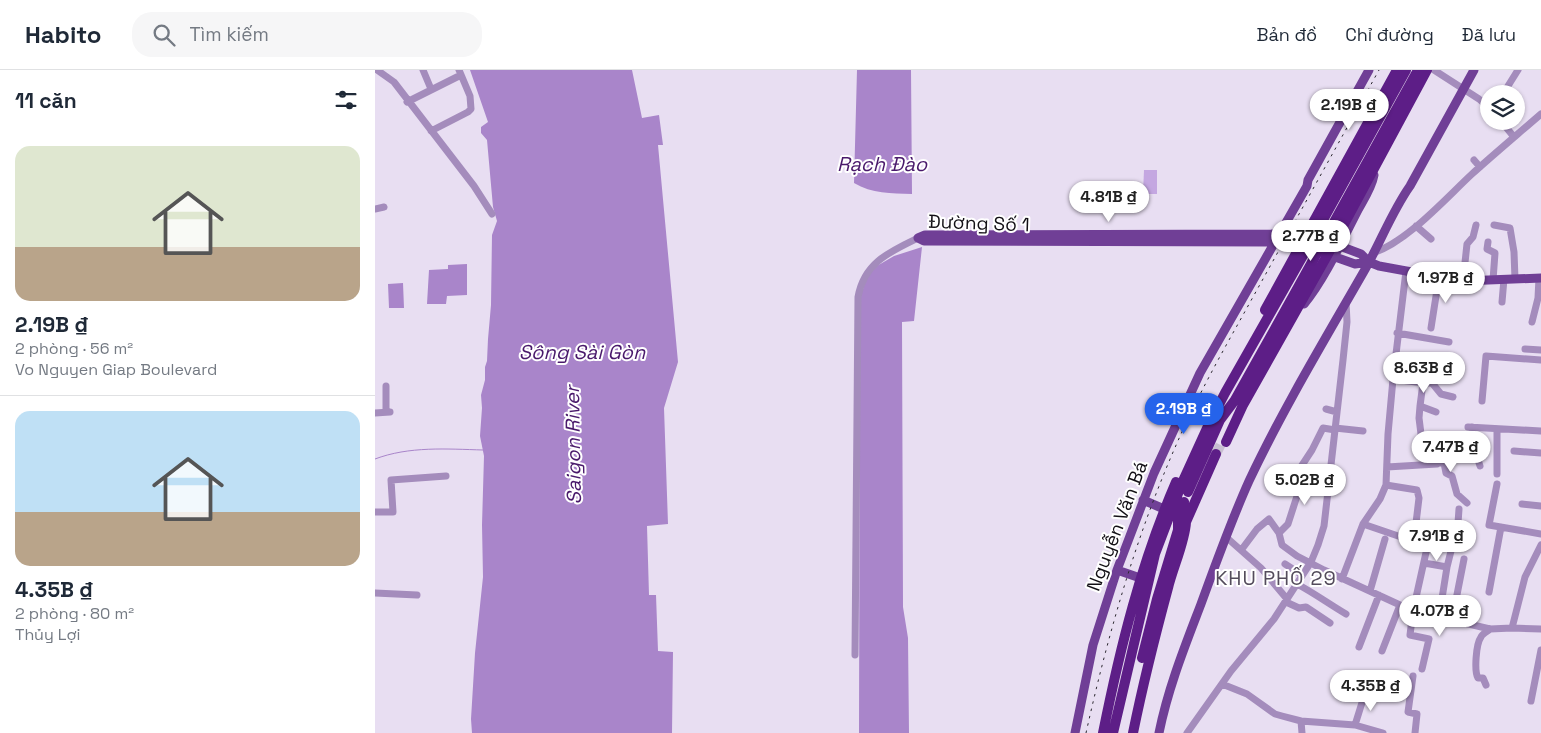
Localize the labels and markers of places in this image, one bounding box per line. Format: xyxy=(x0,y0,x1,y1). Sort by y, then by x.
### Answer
pin: 2.19B ₫ xyxy=(1303,88,1395,131)
pin: 4.81B ₫ xyxy=(1063,180,1155,223)
pin: 2.77B ₫ xyxy=(1265,220,1357,262)
pin: 1.97B ₫ xyxy=(1400,262,1492,304)
pin: 8.63B ₫ xyxy=(1378,352,1470,394)
pin: 2.19B ₫ xyxy=(1138,392,1230,435)
pin: 7.47B ₫ xyxy=(1405,430,1497,473)
pin: 5.02B ₫ xyxy=(1259,464,1351,506)
pin: 7.91B ₫ xyxy=(1391,520,1483,562)
pin: 4.07B ₫ xyxy=(1394,594,1486,637)
pin: 4.35B ₫ xyxy=(1325,670,1417,712)

